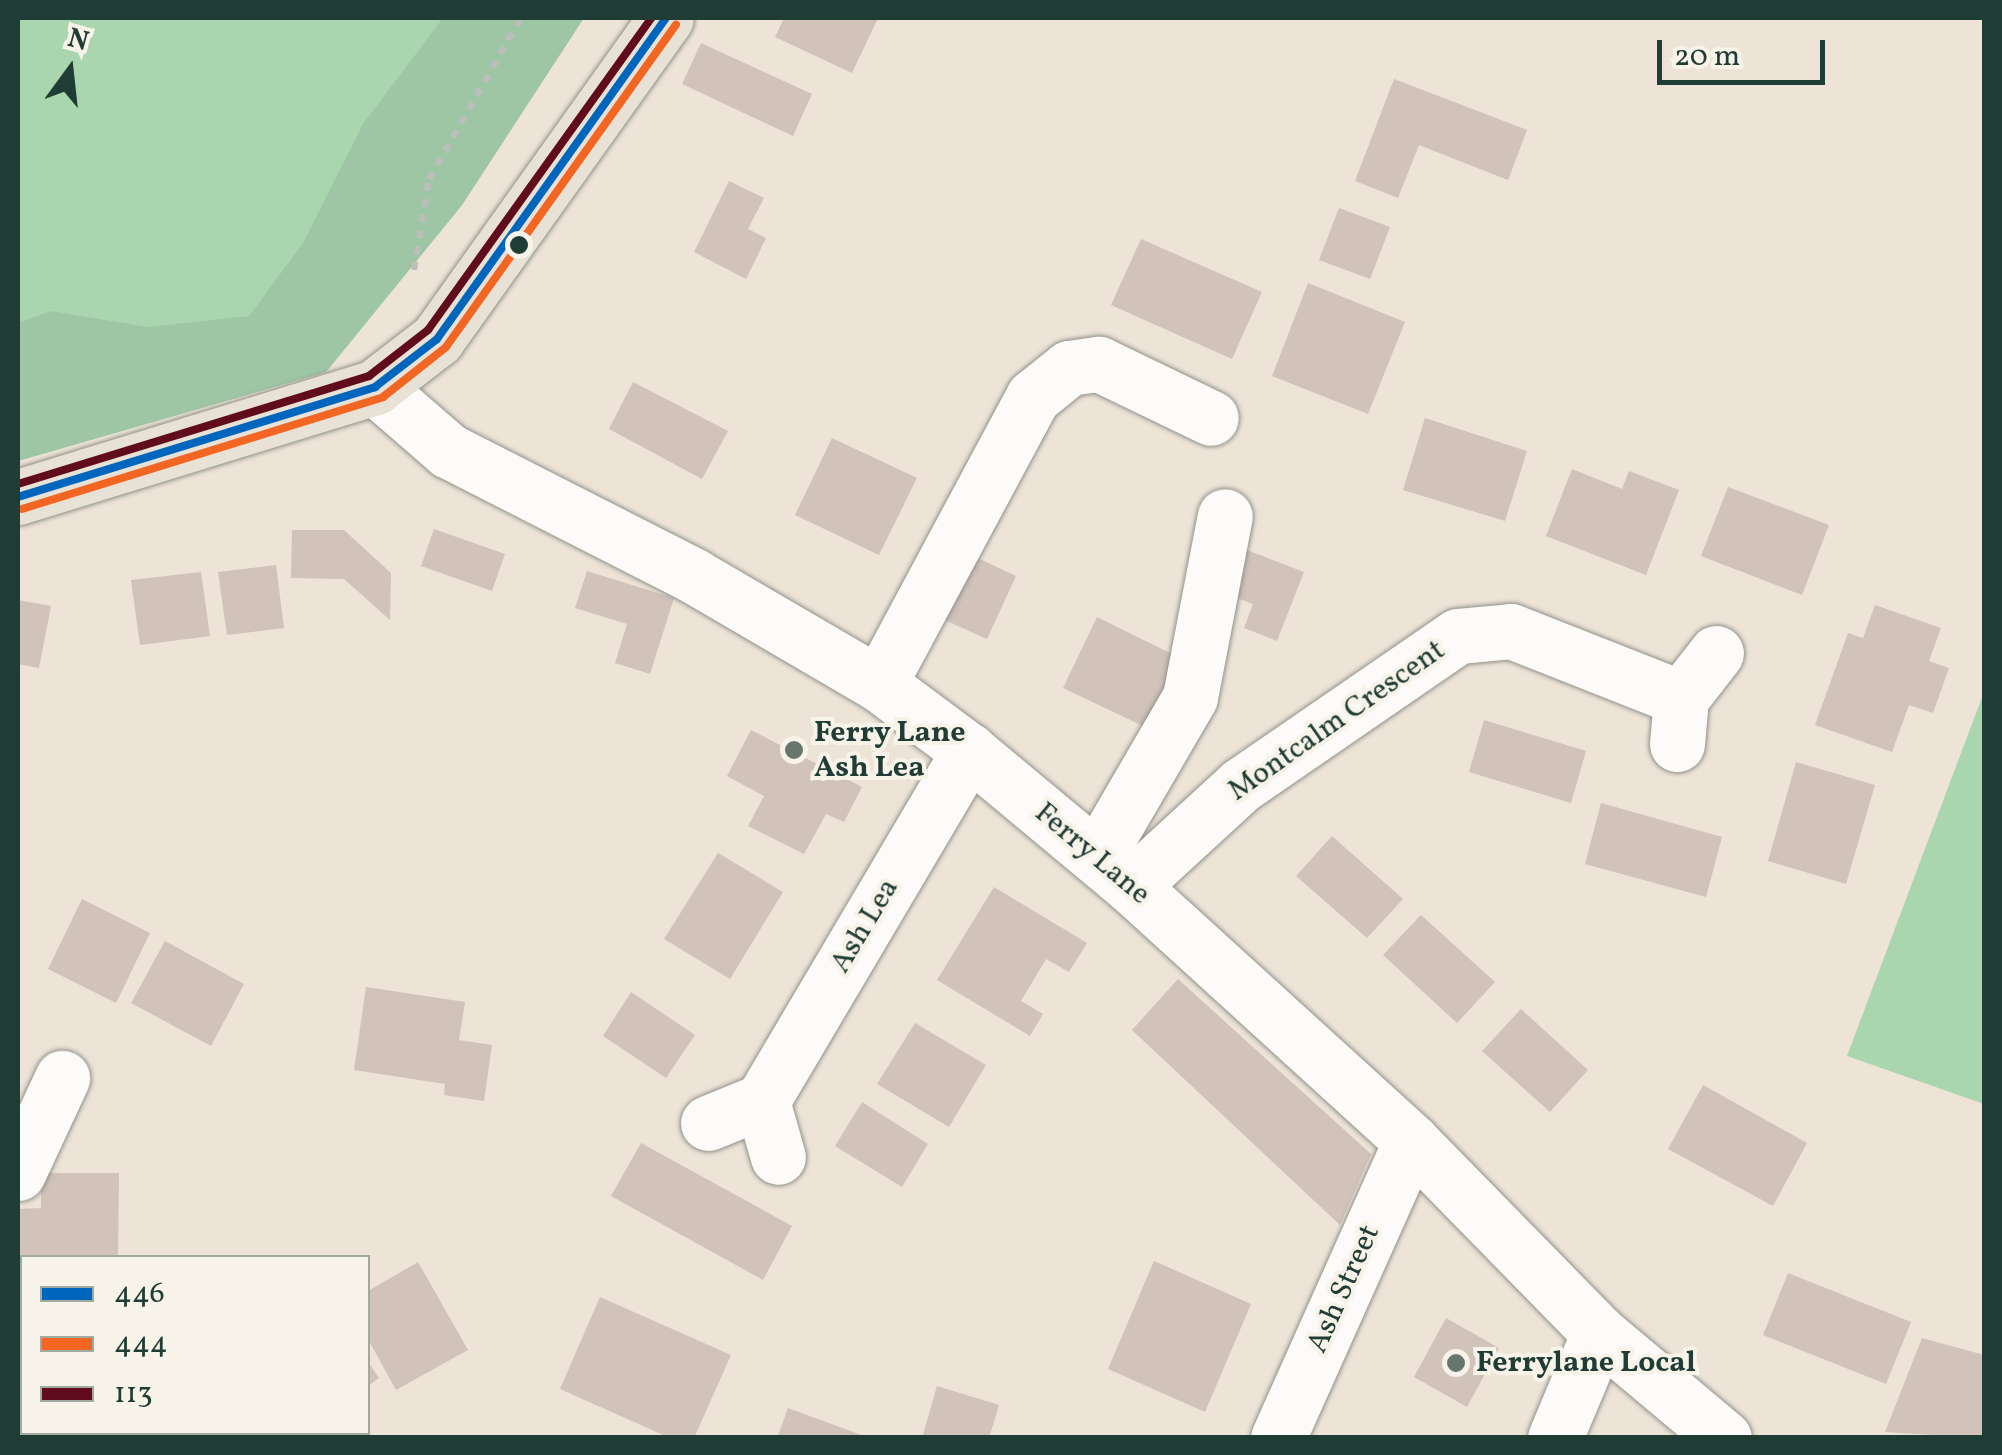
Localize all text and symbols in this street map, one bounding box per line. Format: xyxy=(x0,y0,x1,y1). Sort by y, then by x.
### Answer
text: N xyxy=(63,19,93,62)
north arrow xyxy=(20,20,120,120)
scale bar xyxy=(1662,20,1830,82)
text: 20 m xyxy=(1674,36,1740,78)
unlabelled marker xyxy=(509,235,529,255)
street label: Montcalm Crescent xyxy=(1222,633,1452,809)
place label: Ferry Lane Ash Lea xyxy=(814,715,966,786)
marker: Ferry Lane Ash Lea xyxy=(783,739,805,761)
street label: Ferry Lane xyxy=(1027,795,1157,913)
street label: Ash Lea xyxy=(823,872,907,980)
street label: Ash Street xyxy=(1300,1219,1388,1359)
legend xyxy=(20,1255,370,1435)
text: 446 xyxy=(114,1273,165,1315)
text: 444 xyxy=(114,1323,168,1365)
place label: Ferrylane Local xyxy=(1476,1345,1696,1381)
marker: Ferrylane Local xyxy=(1445,1352,1467,1374)
text: 113 xyxy=(114,1373,153,1415)

